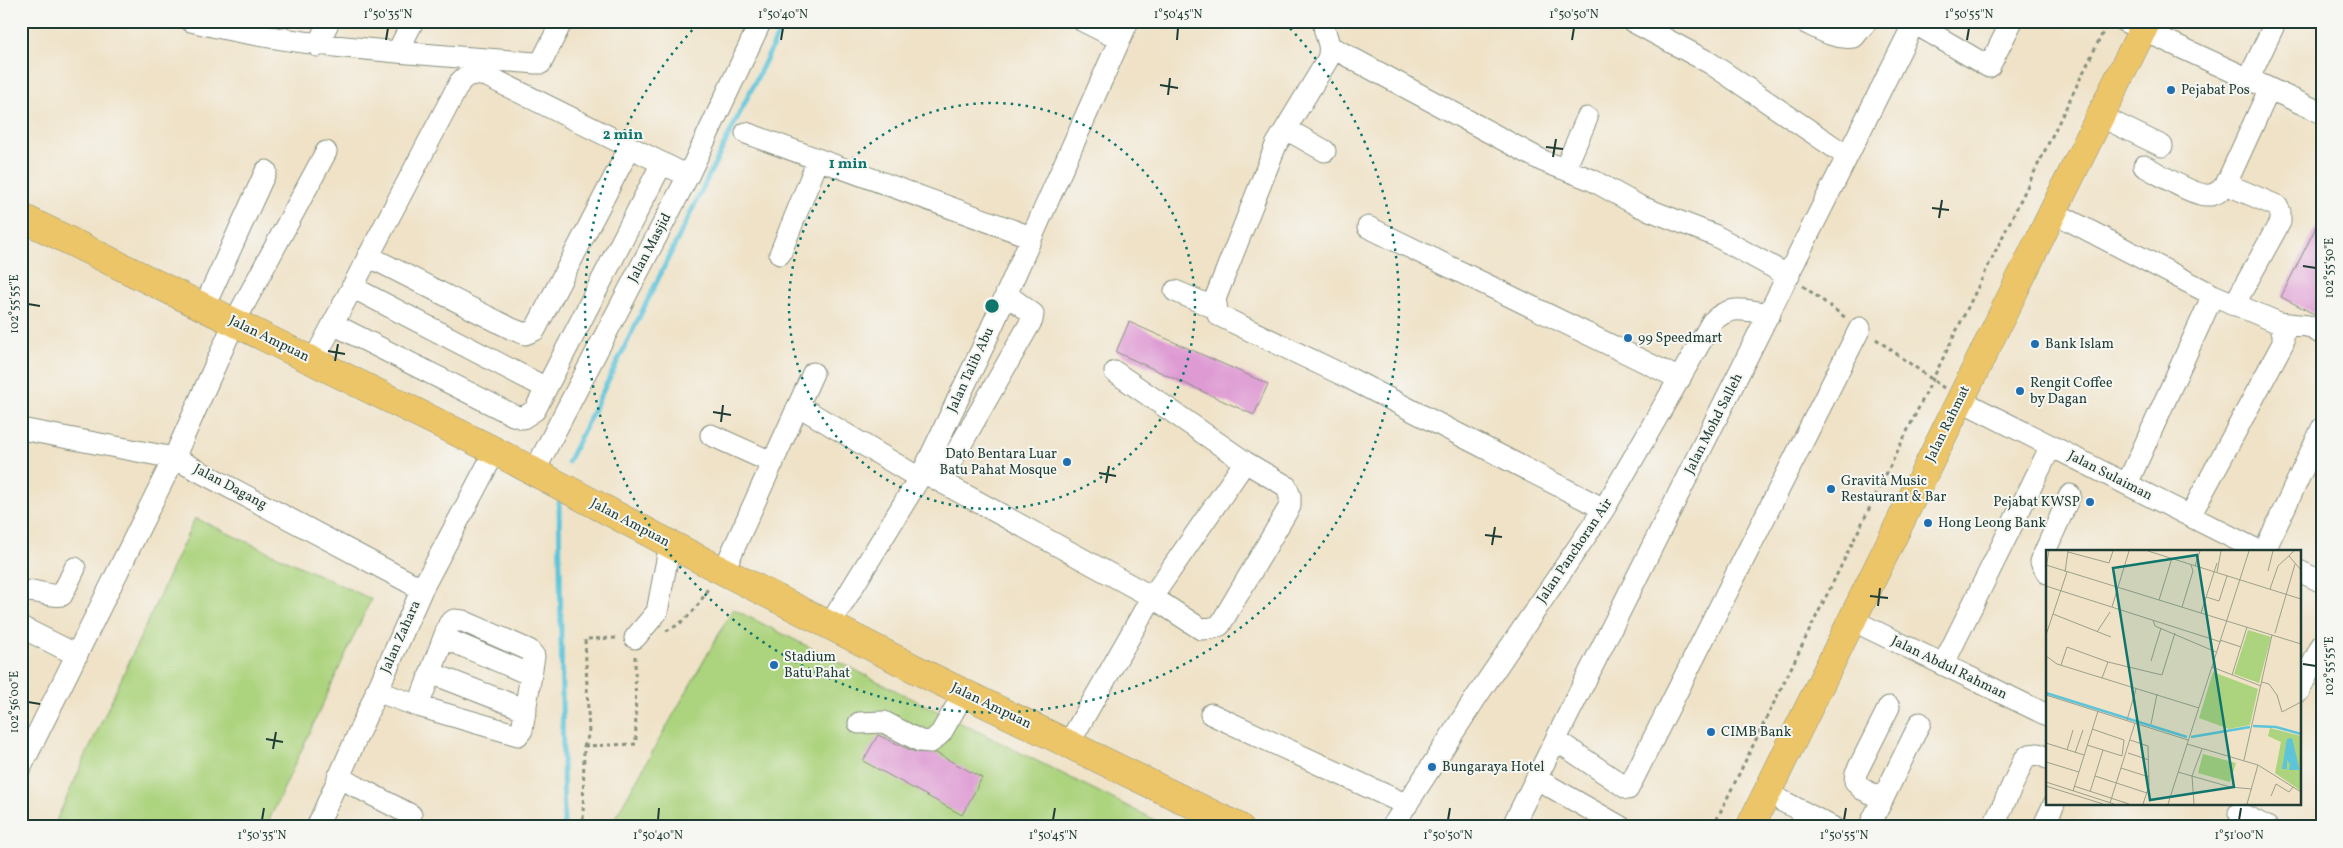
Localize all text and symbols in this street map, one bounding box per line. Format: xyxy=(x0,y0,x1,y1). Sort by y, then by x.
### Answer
text: 1°50'35"N xyxy=(364,7,413,23)
text: 1°50'40"N xyxy=(758,7,808,23)
text: 1°50'45"N xyxy=(1154,7,1202,23)
text: 1°50'50"N xyxy=(1549,7,1599,23)
text: 1°50'55"N xyxy=(1945,7,1993,23)
place label: Pejabat Pos xyxy=(2181,81,2250,100)
marker: Pejabat Pos xyxy=(2165,84,2177,96)
text: 2 min xyxy=(603,125,643,146)
text: 1 min xyxy=(829,154,867,175)
street label: Jalan Masjid xyxy=(624,210,676,286)
text: 102°55'50"E xyxy=(2322,238,2338,298)
text: 102°55'55"E xyxy=(7,274,23,334)
centre of rings xyxy=(983,297,1001,315)
street label: Jalan Ampuan xyxy=(226,311,312,367)
street label: Jalan Talib Abu xyxy=(943,324,999,416)
place label: 99 Speedmart xyxy=(1638,329,1723,348)
marker: 99 Speedmart xyxy=(1622,332,1634,344)
place label: Bank Islam xyxy=(2045,335,2114,354)
marker: Bank Islam xyxy=(2029,338,2041,350)
street label: Jalan Mohd Salleh xyxy=(1680,370,1748,478)
place label: Rengit Coffee by Dagan xyxy=(2030,374,2113,409)
street label: Jalan Rahmat xyxy=(1921,383,1975,465)
marker: Rengit Coffee by Dagan xyxy=(2014,385,2026,397)
place label: Dato Bentara Luar Batu Pahat Mosque xyxy=(940,445,1057,480)
street label: Jalan Sulaiman xyxy=(2064,447,2156,505)
marker: Dato Bentara Luar Batu Pahat Mosque xyxy=(1061,456,1073,468)
street label: Jalan Dagang xyxy=(190,460,270,514)
place label: Gravità Music Restaurant & Bar xyxy=(1841,472,1946,507)
marker: Gravità Music Restaurant & Bar xyxy=(1825,483,1837,495)
place label: Pejabat KWSP xyxy=(1993,493,2080,512)
street label: Jalan Ampuan xyxy=(587,494,673,552)
street label: Jalan Panchoran Air xyxy=(1533,495,1617,607)
marker: Pejabat KWSP xyxy=(2084,496,2096,508)
place label: Hong Leong Bank xyxy=(1938,514,2047,533)
marker: Hong Leong Bank xyxy=(1922,517,1934,529)
inset map xyxy=(2046,550,2300,806)
street label: Jalan Zahara xyxy=(376,598,426,676)
street label: Jalan Abdul Rahman xyxy=(1888,632,2010,704)
text: 102°55'55"E xyxy=(2322,636,2338,696)
place label: Stadium Batu Pahat xyxy=(784,648,850,683)
marker: Stadium Batu Pahat xyxy=(768,659,780,671)
text: 102°56'00"E xyxy=(7,671,23,733)
street label: Jalan Ampuan xyxy=(948,678,1034,734)
place label: CIMB Bank xyxy=(1721,723,1792,742)
marker: CIMB Bank xyxy=(1705,726,1717,738)
place label: Bungaraya Hotel xyxy=(1442,758,1544,777)
marker: Bungaraya Hotel xyxy=(1426,761,1438,773)
text: 1°50'35"N xyxy=(238,828,287,844)
text: 1°50'40"N xyxy=(633,828,683,844)
text: 1°50'45"N xyxy=(1029,828,1077,844)
text: 1°50'50"N xyxy=(1423,828,1473,844)
text: 1°50'55"N xyxy=(1820,828,1868,844)
text: 1°51'00"N xyxy=(2214,828,2264,844)

